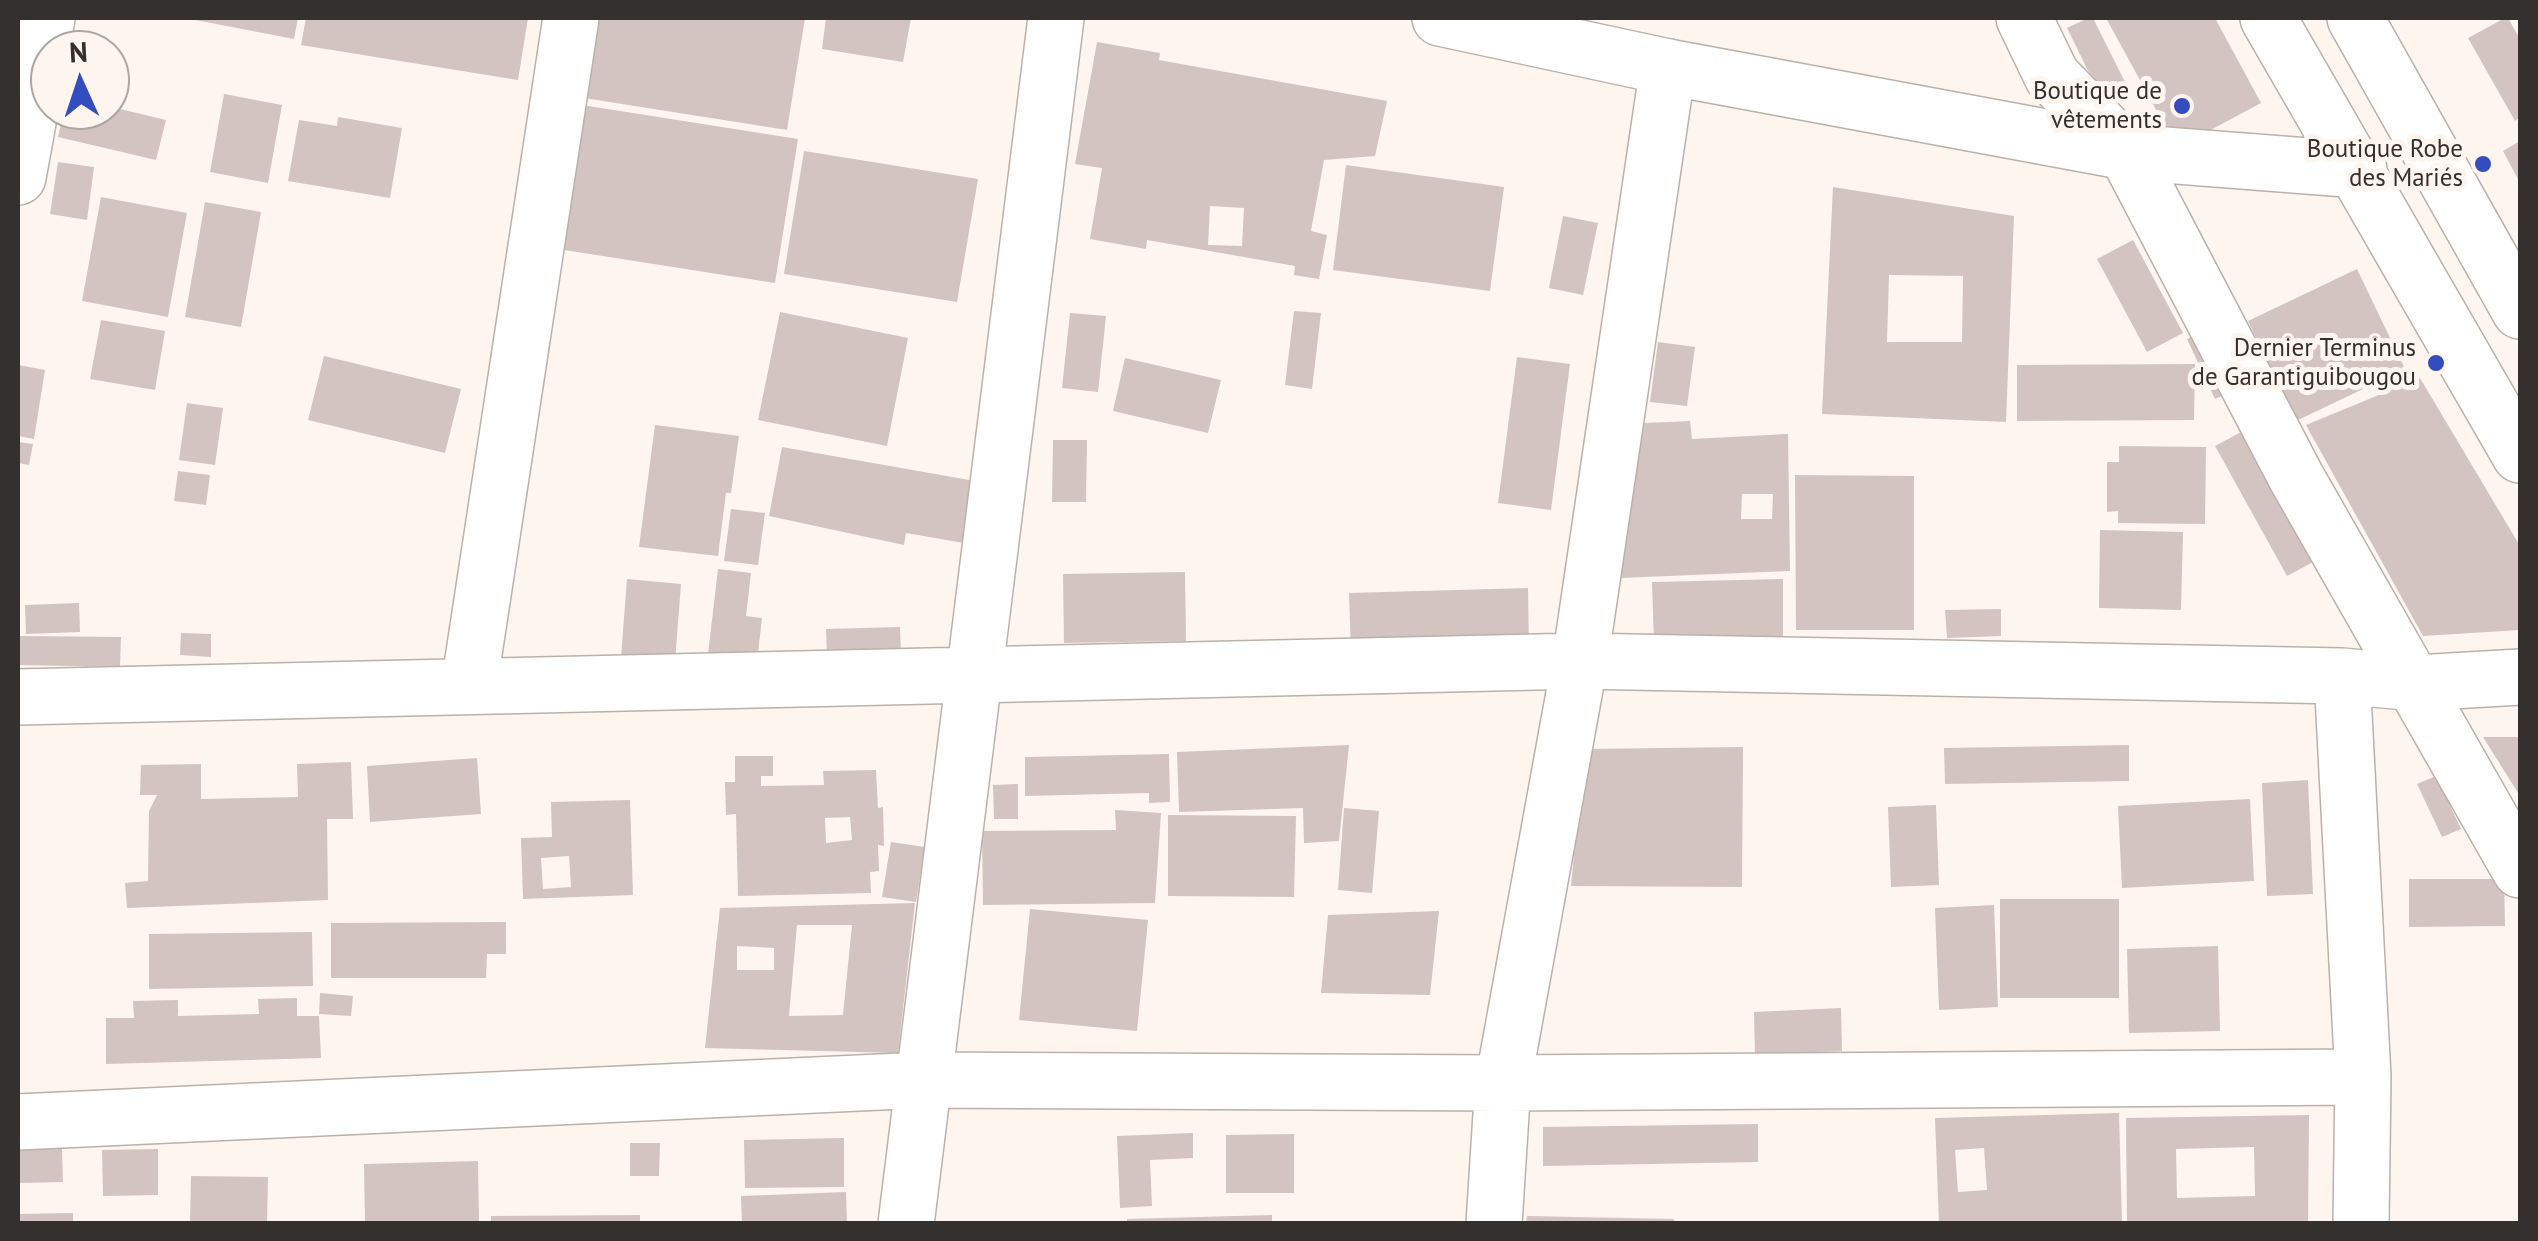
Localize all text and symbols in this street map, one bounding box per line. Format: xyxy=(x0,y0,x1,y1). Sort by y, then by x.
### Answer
north arrow xyxy=(30,30,130,130)
text: N xyxy=(68,33,89,70)
place label: Boutique de vêtements xyxy=(2033,77,2162,136)
marker: Boutique de vêtements xyxy=(2171,95,2193,117)
place label: Boutique Robe des Mariés xyxy=(2307,135,2463,194)
marker: Boutique Robe des Mariés xyxy=(2472,153,2494,175)
place label: Dernier Terminus de Garantiguibougou xyxy=(2191,334,2416,393)
marker: Dernier Terminus de Garantiguibougou xyxy=(2425,352,2447,374)

